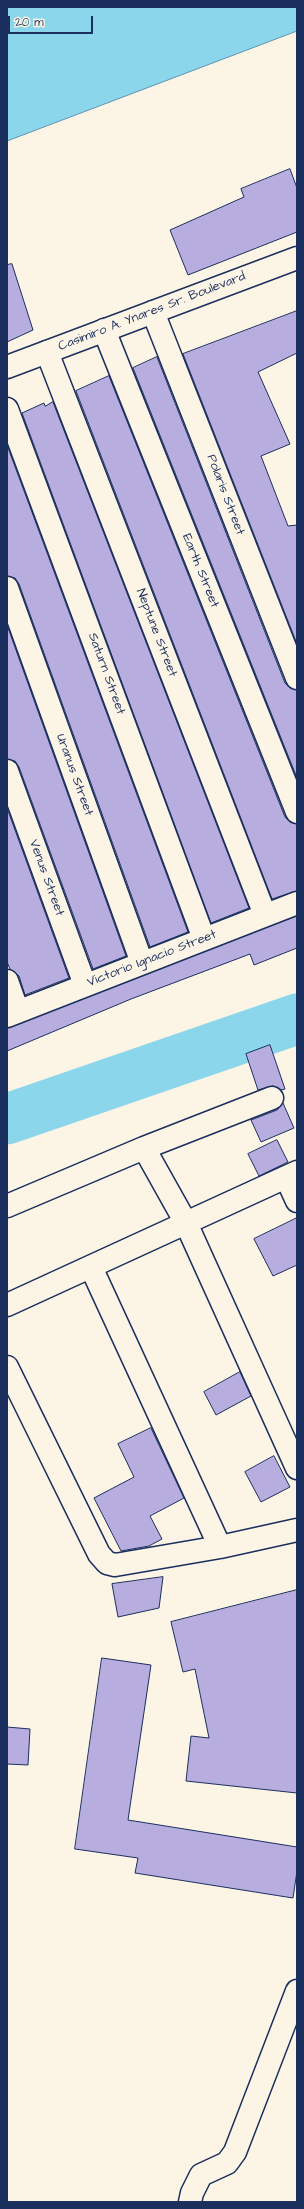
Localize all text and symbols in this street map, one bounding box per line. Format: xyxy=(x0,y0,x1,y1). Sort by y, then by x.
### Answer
scale bar xyxy=(10,8,95,34)
text: 20 m xyxy=(15,14,44,31)
street label: Casimiro A. Ynares Sr. Boulevard xyxy=(56,269,248,355)
street label: Polaris Street xyxy=(202,452,248,538)
street label: Earth Street xyxy=(178,532,222,610)
street label: Neptune Street xyxy=(132,587,180,679)
street label: Saturn Street xyxy=(84,631,128,717)
street label: Uranus Street xyxy=(52,732,96,818)
street label: Venus Street xyxy=(25,838,67,918)
street label: Victorio Ignacio Street xyxy=(85,927,219,991)

